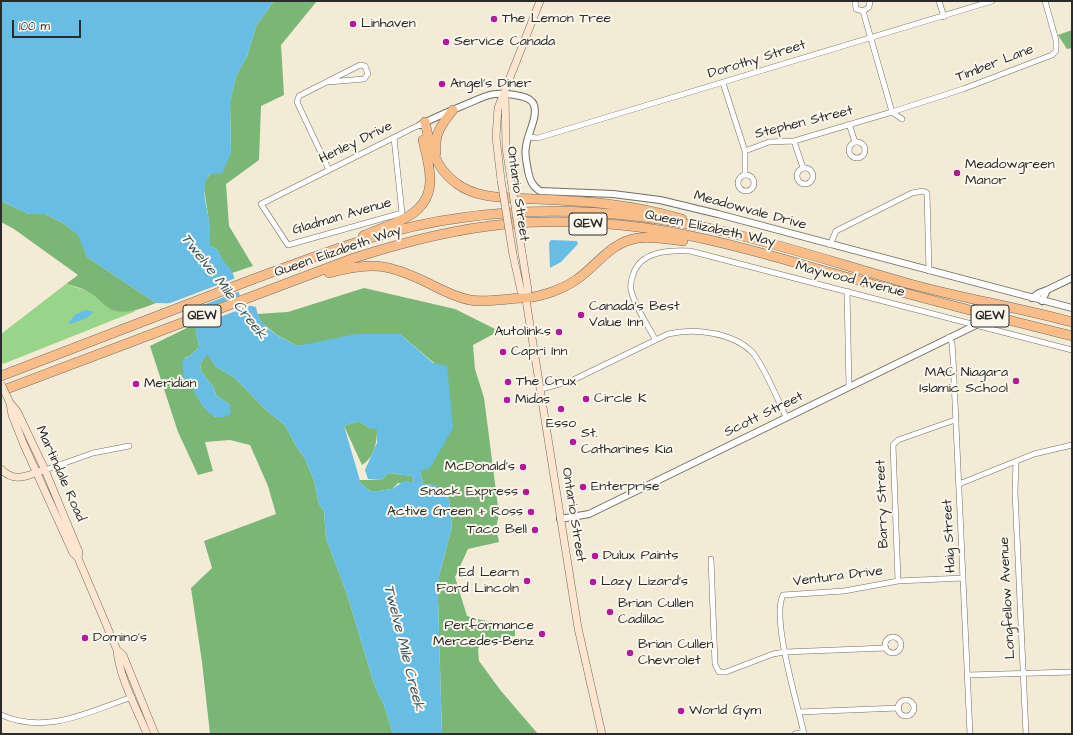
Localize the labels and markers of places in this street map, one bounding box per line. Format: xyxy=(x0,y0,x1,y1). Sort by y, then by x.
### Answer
place label: The Lemon Tree xyxy=(502,11,611,27)
marker: The Lemon Tree xyxy=(489,14,499,24)
place label: Linhaven xyxy=(361,16,416,32)
marker: Linhaven xyxy=(348,19,358,29)
place label: Service Canada xyxy=(454,34,555,50)
marker: Service Canada xyxy=(441,37,451,47)
place label: Angel's Diner xyxy=(450,76,531,92)
marker: Angel's Diner xyxy=(437,79,447,89)
place label: Meadowgreen Manor xyxy=(965,157,1055,190)
marker: Meadowgreen Manor xyxy=(952,168,962,178)
place label: Canada's Best Value Inn xyxy=(589,299,680,332)
marker: Canada's Best Value Inn xyxy=(576,310,586,320)
place label: Autolinks xyxy=(494,324,551,340)
marker: Autolinks xyxy=(554,327,564,337)
place label: Capri Inn xyxy=(511,344,567,360)
marker: Capri Inn xyxy=(498,347,508,357)
place label: MAC Niagara Islamic School xyxy=(919,365,1008,398)
place label: The Crux xyxy=(516,374,576,390)
place label: Meridian xyxy=(144,376,196,392)
marker: MAC Niagara Islamic School xyxy=(1011,376,1021,386)
marker: The Crux xyxy=(503,377,513,387)
marker: Meridian xyxy=(131,379,141,389)
place label: Circle K xyxy=(594,391,646,407)
place label: Midas xyxy=(515,392,550,408)
marker: Circle K xyxy=(581,394,591,404)
marker: Midas xyxy=(502,395,512,405)
marker: Esso xyxy=(556,404,566,414)
place label: Esso xyxy=(546,416,576,432)
place label: St. Catharines Kia xyxy=(581,426,673,458)
marker: St. Catharines Kia xyxy=(568,437,578,447)
place label: McDonald's xyxy=(445,459,515,475)
marker: McDonald's xyxy=(518,462,528,472)
place label: Enterprise xyxy=(591,479,659,495)
marker: Enterprise xyxy=(578,482,588,492)
place label: Snack Express xyxy=(420,484,518,500)
marker: Snack Express xyxy=(521,487,531,497)
place label: Active Green + Ross xyxy=(387,504,523,520)
marker: Active Green + Ross xyxy=(526,507,536,517)
place label: Taco Bell xyxy=(467,522,527,538)
marker: Taco Bell xyxy=(530,525,540,535)
place label: Dulux Paints xyxy=(603,548,679,564)
marker: Dulux Paints xyxy=(590,551,600,561)
place label: Ed Learn Ford Lincoln xyxy=(436,565,519,598)
place label: Lazy Lizard's xyxy=(601,574,688,590)
marker: Ed Learn Ford Lincoln xyxy=(522,576,532,586)
marker: Lazy Lizard's xyxy=(588,577,598,587)
place label: Brian Cullen Cadillac xyxy=(618,596,694,628)
marker: Brian Cullen Cadillac xyxy=(605,607,615,617)
place label: Performance Mercedes-Benz xyxy=(433,618,534,650)
marker: Performance Mercedes-Benz xyxy=(537,629,547,639)
place label: Domino's xyxy=(93,630,147,646)
marker: Domino's xyxy=(80,633,90,643)
place label: Brian Cullen Chevrolet xyxy=(638,637,714,670)
marker: Brian Cullen Chevrolet xyxy=(625,648,635,658)
place label: World Gym xyxy=(689,703,761,719)
marker: World Gym xyxy=(676,706,686,716)

